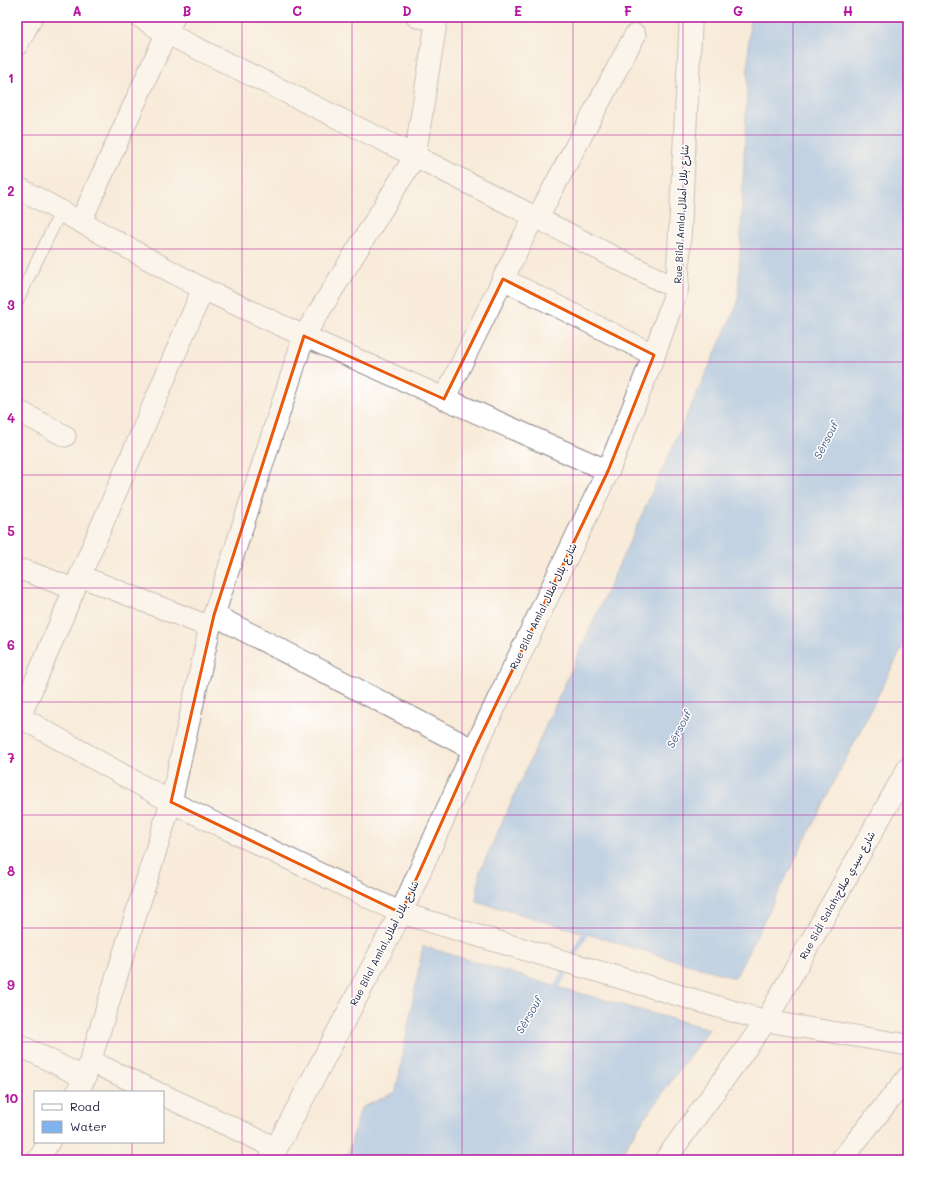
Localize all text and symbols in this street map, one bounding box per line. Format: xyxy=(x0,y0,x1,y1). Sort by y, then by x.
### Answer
text: A xyxy=(72,2,82,19)
text: B xyxy=(183,2,192,19)
text: C xyxy=(292,2,302,19)
text: D xyxy=(402,2,412,19)
text: E xyxy=(514,2,522,19)
text: F xyxy=(624,2,632,19)
text: G xyxy=(733,2,743,19)
text: H xyxy=(843,2,853,19)
text: 1 xyxy=(8,69,14,86)
street label: Rue Bilal Amlal,شارع بلال أملال xyxy=(670,144,693,284)
text: 2 xyxy=(7,182,15,199)
text: 3 xyxy=(7,296,15,313)
text: 4 xyxy=(7,409,15,426)
water label: Sêrsouf xyxy=(810,417,842,461)
text: 5 xyxy=(7,522,15,539)
street label: Rue Bilal Amlal,شارع بلال أملال xyxy=(506,540,581,672)
text: 6 xyxy=(7,636,15,653)
water label: Sêrsouf xyxy=(663,706,695,750)
text: 7 xyxy=(7,749,15,766)
street label: Rue Sidi Salah;شارع سيدي صلاح xyxy=(796,828,880,963)
text: 8 xyxy=(7,862,15,879)
street label: Rue Bilal Amlal,شارع بلال أملال xyxy=(346,878,423,1009)
text: 9 xyxy=(7,976,15,993)
water label: Sêrsouf xyxy=(512,992,546,1036)
text: 10 xyxy=(4,1089,18,1106)
legend xyxy=(34,1091,164,1143)
text: Road xyxy=(70,1098,100,1114)
text: Water xyxy=(70,1118,107,1134)

